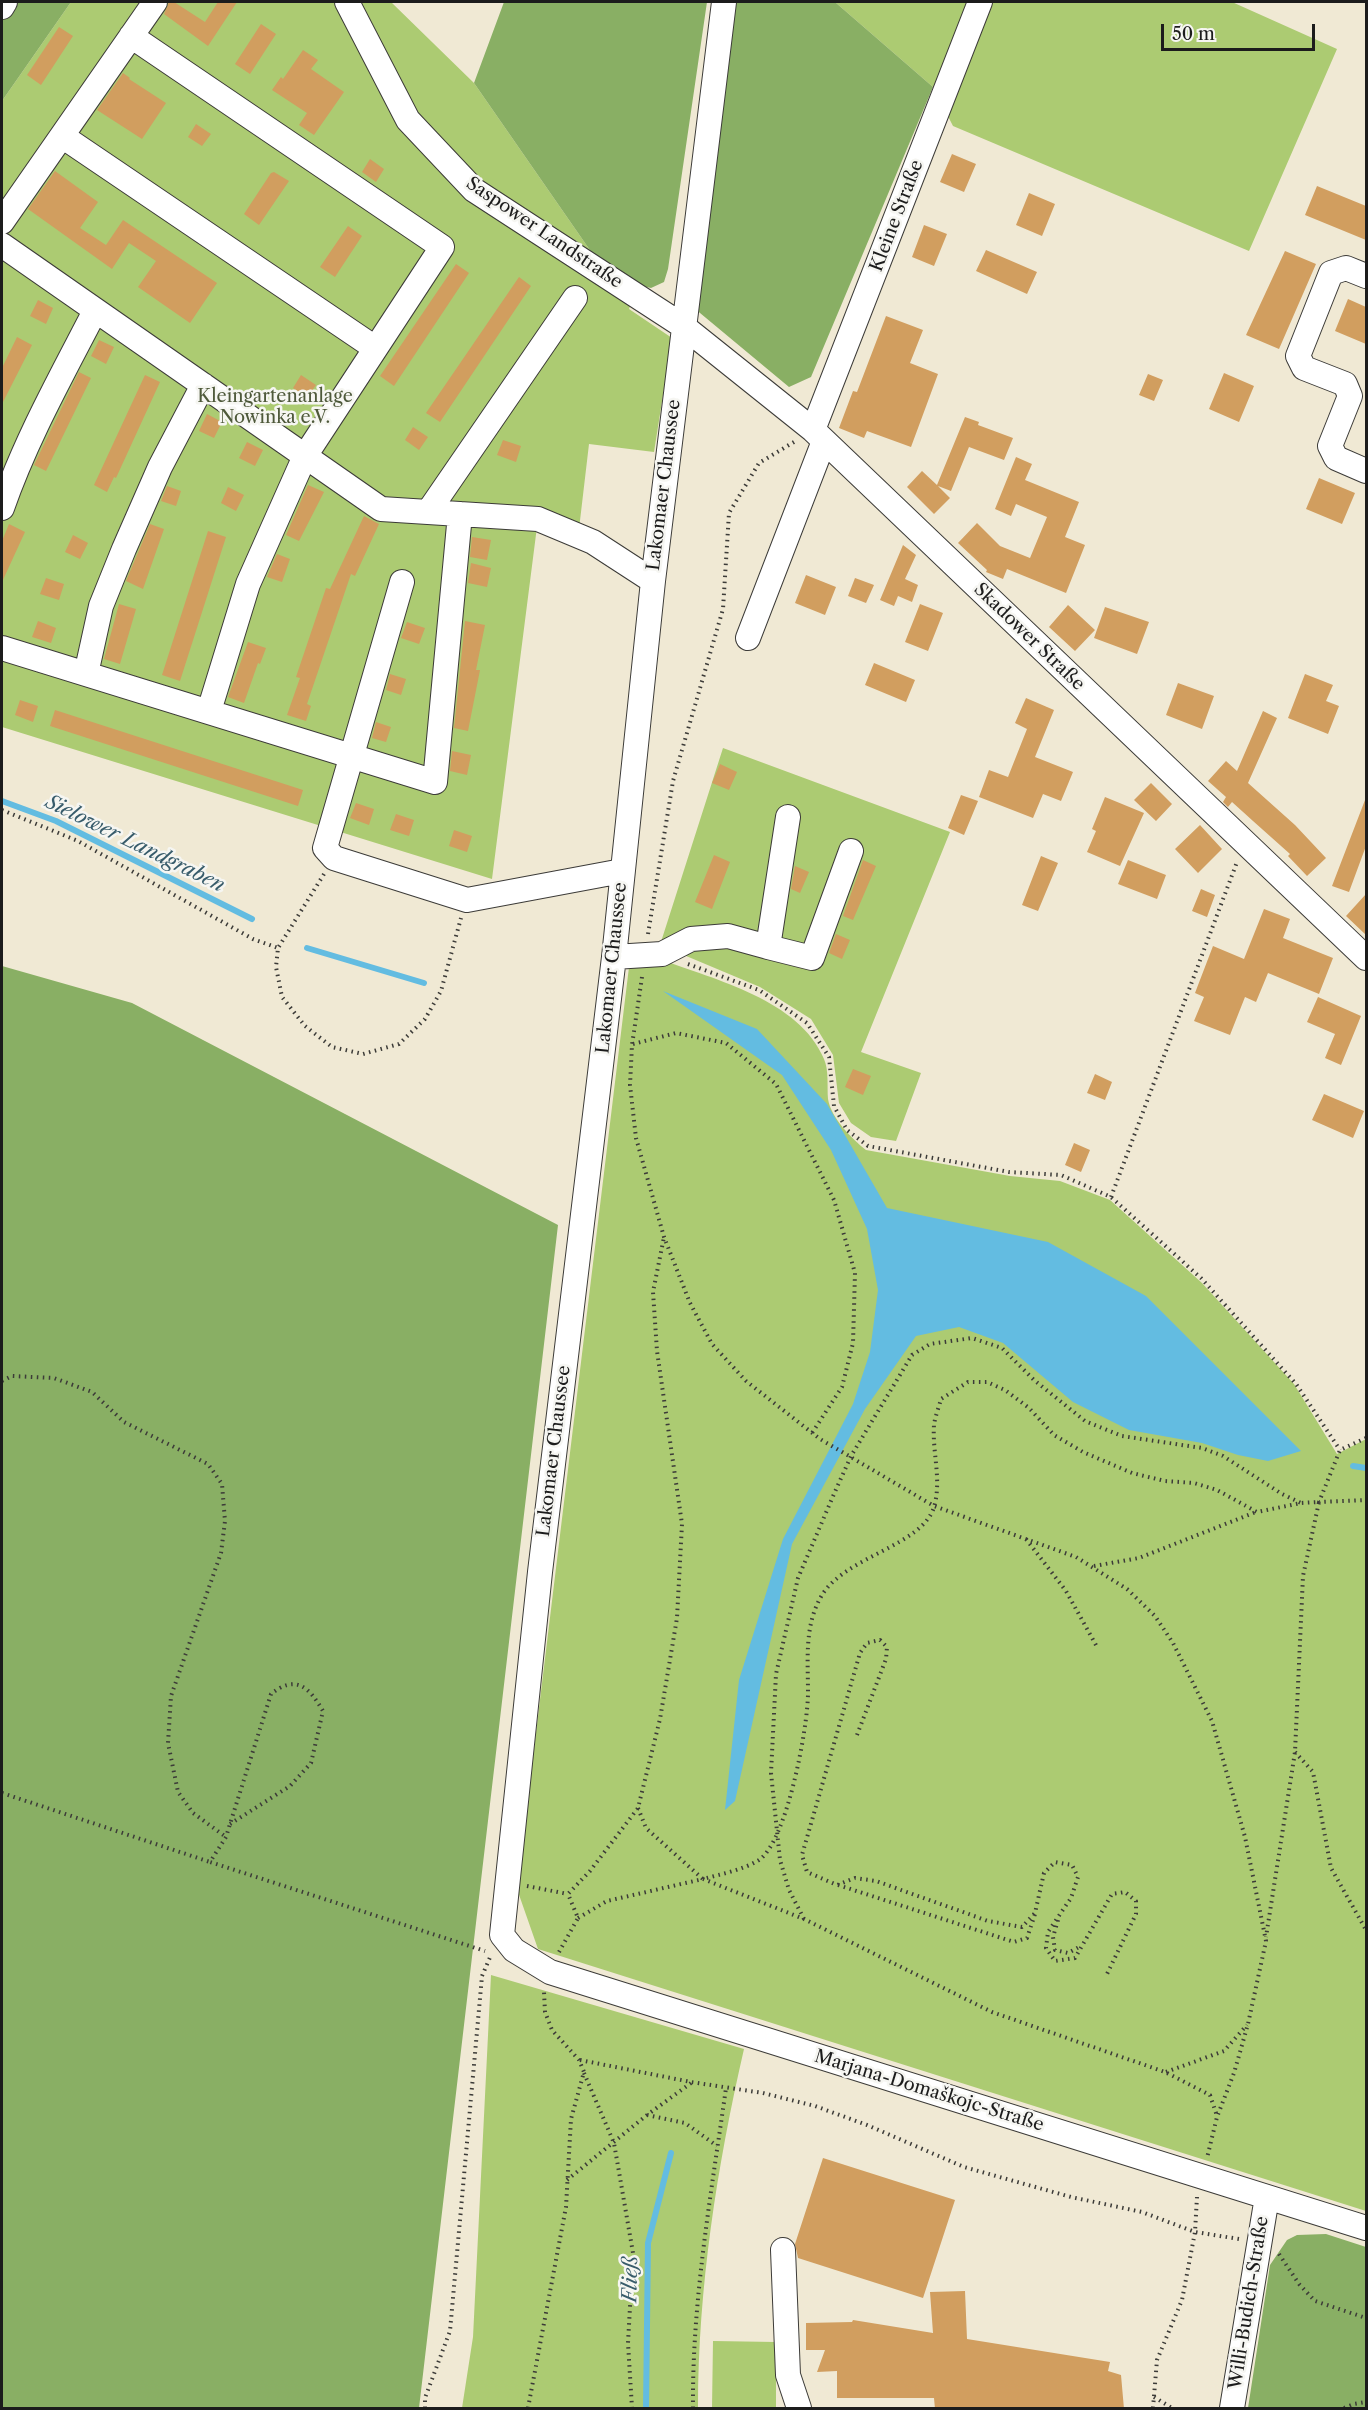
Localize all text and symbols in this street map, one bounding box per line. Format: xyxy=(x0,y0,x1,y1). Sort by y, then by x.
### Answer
scale bar xyxy=(1164,12,1318,50)
text: 50 m xyxy=(1172,23,1215,45)
street label: Kleine Straße xyxy=(866,157,928,275)
street label: Saspower Landstraße xyxy=(462,173,626,293)
park label: Kleingartenanlage Nowinka e.V. xyxy=(197,386,353,428)
street label: Lakomaer Chaussee xyxy=(643,398,685,572)
street label: Skadower Straße xyxy=(969,579,1089,695)
water label: Sielower Landgraben xyxy=(42,790,228,898)
street label: Lakomaer Chaussee xyxy=(592,881,632,1055)
street label: Lakomaer Chaussee xyxy=(533,1364,575,1538)
street label: Marjana-Domaškojc-Straße xyxy=(812,2046,1046,2136)
street label: Willi-Budich-Straße xyxy=(1225,2215,1273,2391)
water label: Fließ xyxy=(619,2255,643,2303)

